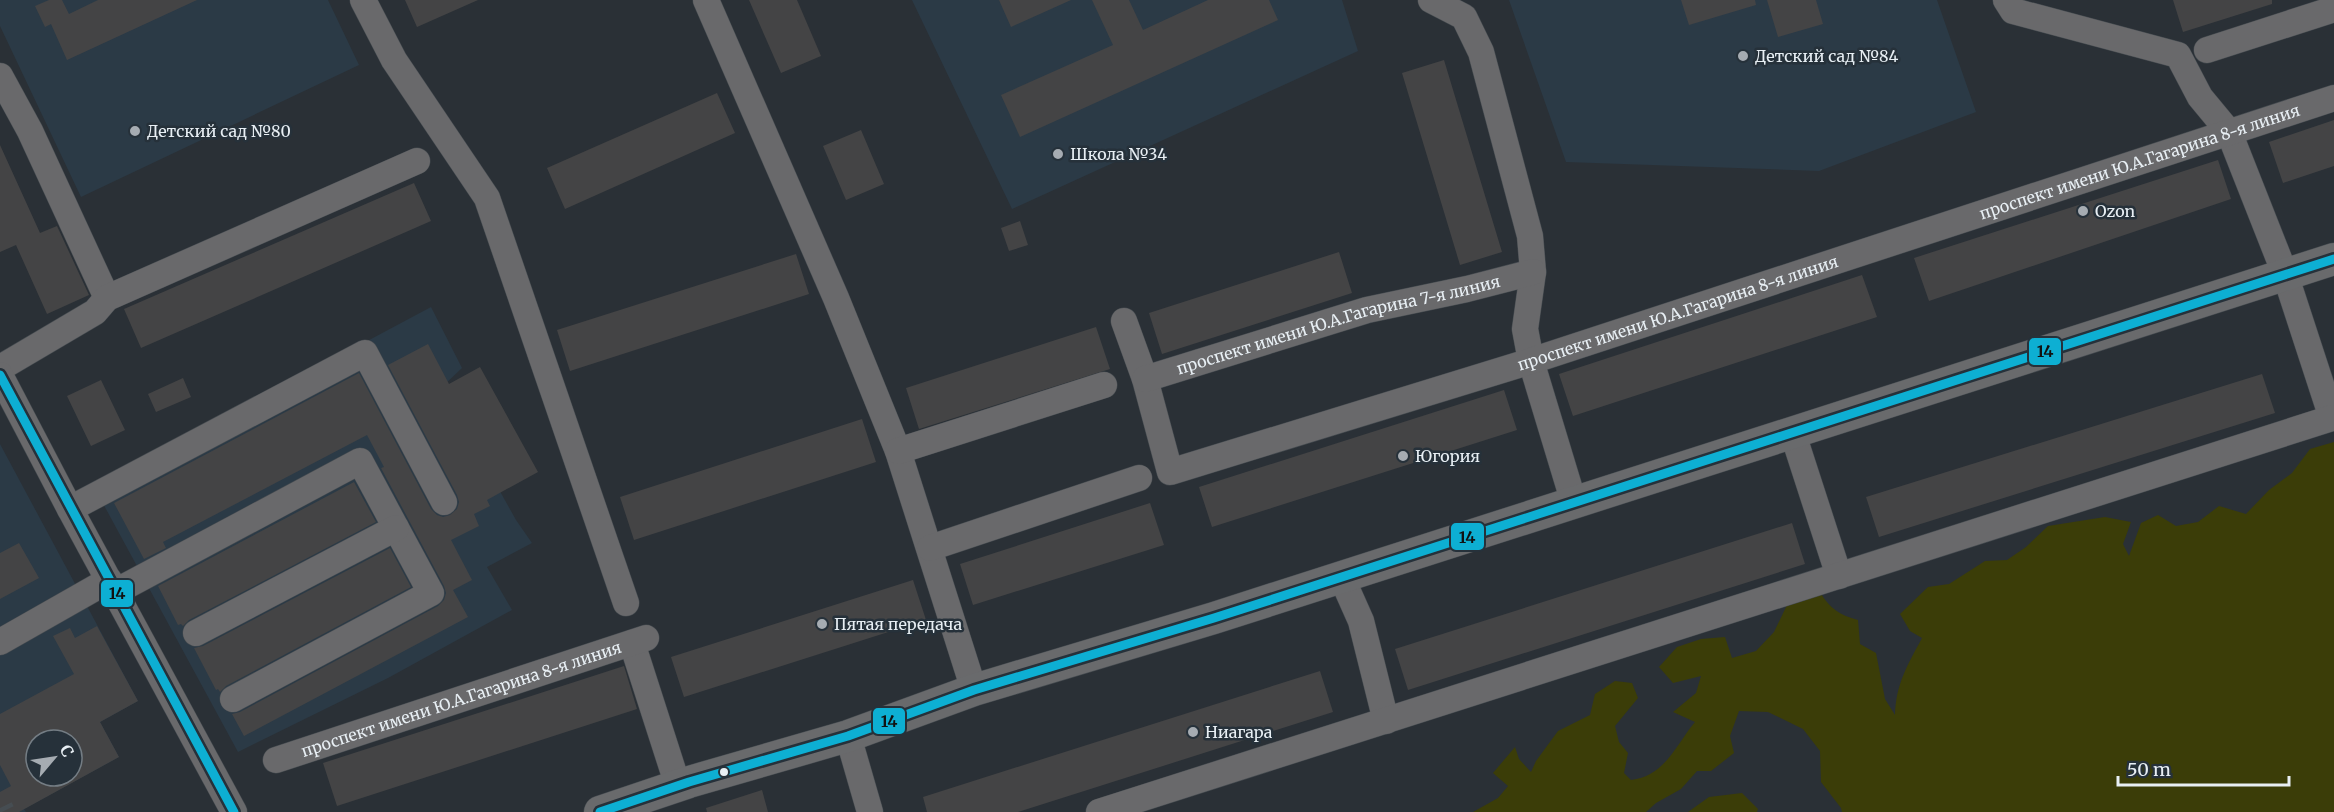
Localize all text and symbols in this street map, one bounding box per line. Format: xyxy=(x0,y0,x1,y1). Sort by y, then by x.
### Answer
place label: Детский сад №84 xyxy=(1755,46,1898,66)
marker: Детский сад №84 xyxy=(1736,49,1750,63)
street label: проспект имени Ю.А.Гагарина 8-я линия xyxy=(1977,100,2302,224)
place label: Детский сад №80 xyxy=(147,121,291,141)
marker: Детский сад №80 xyxy=(128,124,142,138)
place label: Школа №34 xyxy=(1070,144,1167,164)
marker: Школа №34 xyxy=(1051,147,1065,161)
place label: Ozon xyxy=(2095,201,2135,221)
marker: Ozon xyxy=(2076,204,2090,218)
street label: проспект имени Ю.А.Гагарина 8-я линия xyxy=(1515,251,1840,375)
street label: проспект имени Ю.А.Гагарина 7-я линия xyxy=(1174,271,1502,379)
line badge: 14 xyxy=(2028,337,2062,366)
text: 14 xyxy=(2037,341,2053,361)
place label: Югория xyxy=(1415,446,1480,466)
marker: Югория xyxy=(1396,449,1410,463)
line badge: 14 xyxy=(1450,522,1485,551)
text: 14 xyxy=(1459,527,1475,547)
line badge: 14 xyxy=(100,579,134,608)
text: 14 xyxy=(109,583,125,603)
place label: Пятая передача xyxy=(834,614,962,634)
marker: Пятая передача xyxy=(815,617,829,631)
street label: проспект имени Ю.А.Гагарина 8-я линия xyxy=(298,637,624,761)
line badge: 14 xyxy=(872,707,906,735)
text: 14 xyxy=(881,711,897,731)
place label: Ниагара xyxy=(1205,722,1273,742)
marker: Ниагара xyxy=(1186,725,1200,739)
north arrow xyxy=(24,728,84,788)
text: С xyxy=(56,741,78,760)
scale bar xyxy=(2118,749,2289,787)
text: 50 m xyxy=(2127,758,2171,781)
unlabelled marker xyxy=(718,766,730,778)

